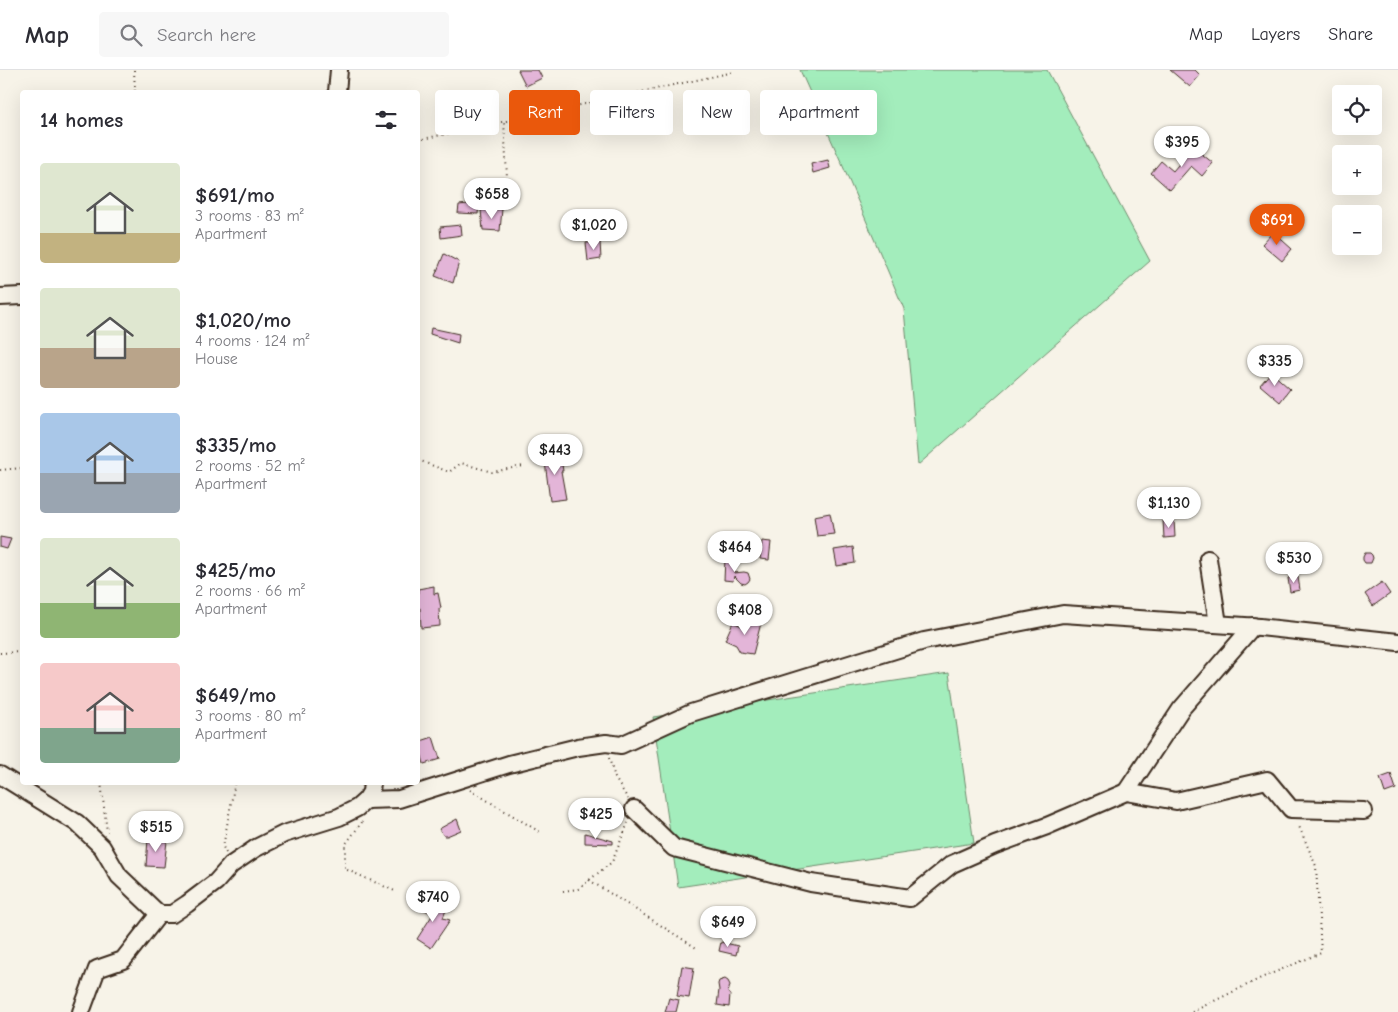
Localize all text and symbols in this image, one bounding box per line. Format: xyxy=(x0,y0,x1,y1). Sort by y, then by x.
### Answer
search box xyxy=(99,12,449,57)
text: Map xyxy=(25,21,69,49)
icon: search xyxy=(117,21,145,49)
text: Search here xyxy=(157,24,256,46)
text: Map xyxy=(1189,24,1223,45)
text: Layers xyxy=(1251,24,1300,45)
text: Share xyxy=(1328,24,1373,45)
map controls xyxy=(1332,85,1382,255)
button: locate xyxy=(1332,85,1382,135)
chip: Buy xyxy=(435,90,499,135)
chip: Rent xyxy=(509,90,580,135)
chip: Filters xyxy=(590,90,673,135)
chip: New xyxy=(683,90,750,135)
chip: Apartment xyxy=(760,90,877,135)
icon: filters xyxy=(372,106,400,134)
text: 14 homes xyxy=(40,108,123,132)
pin: $395 xyxy=(1152,126,1212,168)
text: $395 xyxy=(1165,133,1199,151)
button: + xyxy=(1332,145,1382,195)
pin: $658 xyxy=(462,178,522,220)
icon: home xyxy=(80,183,140,243)
text: $691/mo xyxy=(195,183,275,207)
text: $658 xyxy=(475,185,509,203)
pin: $691 xyxy=(1247,204,1307,246)
button: − xyxy=(1332,205,1382,255)
text: 3 rooms · 83 m² xyxy=(195,207,304,225)
pin: $1,020 xyxy=(553,208,635,251)
text: $691 xyxy=(1261,211,1293,229)
text: $1,020 xyxy=(571,216,617,234)
text: Apartment xyxy=(195,225,267,243)
icon: home xyxy=(80,308,140,368)
text: $1,020/mo xyxy=(195,308,291,332)
text: 4 rooms · 124 m² xyxy=(195,332,309,350)
pin: $335 xyxy=(1245,344,1305,387)
text: House xyxy=(195,350,238,368)
text: $335 xyxy=(1258,352,1292,370)
icon: home xyxy=(80,433,140,493)
text: $335/mo xyxy=(195,433,276,457)
pin: $443 xyxy=(525,434,585,476)
text: $443 xyxy=(539,441,571,459)
text: 2 rooms · 52 m² xyxy=(195,457,305,475)
text: Apartment xyxy=(195,475,267,493)
pin: $1,130 xyxy=(1128,486,1210,529)
text: $1,130 xyxy=(1148,494,1190,512)
pin: $464 xyxy=(705,530,765,573)
text: $464 xyxy=(718,538,752,556)
pin: $530 xyxy=(1264,542,1324,584)
text: $530 xyxy=(1276,549,1312,567)
icon: home xyxy=(80,558,140,618)
text: $425/mo xyxy=(195,558,276,582)
text: 2 rooms · 66 m² xyxy=(195,582,305,600)
pin: $408 xyxy=(715,594,775,636)
text: Apartment xyxy=(195,600,267,618)
text: $408 xyxy=(728,601,762,619)
icon: home xyxy=(80,683,140,743)
text: $649/mo xyxy=(195,683,276,707)
text: 3 rooms · 80 m² xyxy=(195,707,305,725)
text: Apartment xyxy=(195,725,267,743)
pin: $425 xyxy=(566,798,626,840)
text: $425 xyxy=(579,805,613,823)
pin: $515 xyxy=(126,810,186,853)
text: $515 xyxy=(140,818,172,836)
pin: $740 xyxy=(403,880,463,923)
text: $740 xyxy=(417,888,449,906)
pin: $649 xyxy=(698,906,758,948)
text: $649 xyxy=(711,913,745,931)

